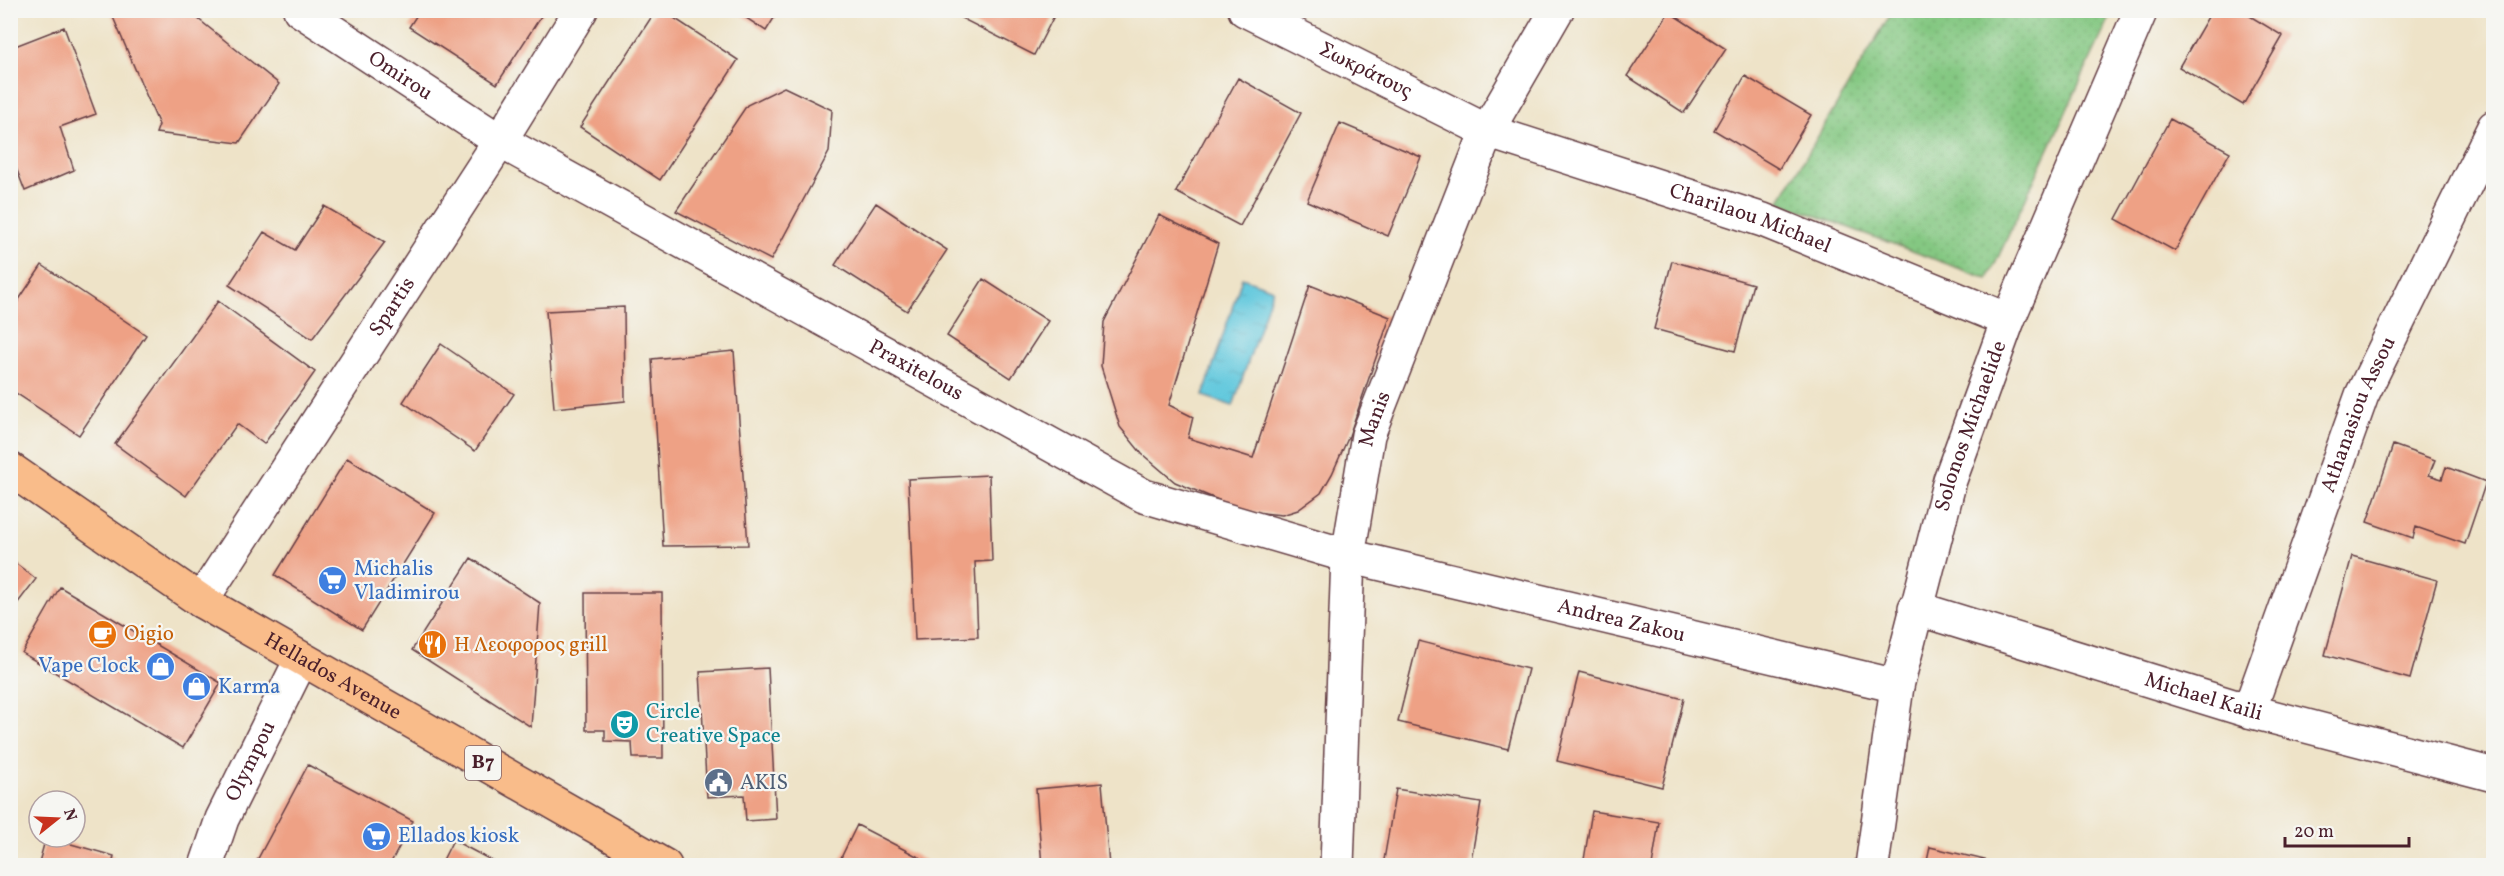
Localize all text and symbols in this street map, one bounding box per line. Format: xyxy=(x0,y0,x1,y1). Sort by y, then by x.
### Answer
street label: Σωκράτους xyxy=(1314,35,1417,106)
street label: Omirou xyxy=(362,44,439,108)
street label: Charilaou Michael xyxy=(1666,176,1835,261)
street label: Spartis xyxy=(362,271,422,342)
street label: Praxitelous xyxy=(863,332,968,408)
street label: Athanasiou Assou xyxy=(2314,332,2403,497)
street label: Solonos Michaelide xyxy=(1928,337,2014,515)
street label: Manis xyxy=(1352,387,1398,449)
place label: Michalis Vladimirou xyxy=(354,555,460,608)
supermarket icon: Michalis Vladimirou xyxy=(317,565,349,597)
street label: Andrea Zakou xyxy=(1554,592,1688,650)
cafe icon: Oigio xyxy=(87,618,119,650)
place label: Oigio xyxy=(124,620,174,649)
street label: Hellados Avenue xyxy=(259,626,407,727)
restaurant icon: Η Λεοφορος grill xyxy=(417,629,449,661)
place label: Η Λεοφορος grill xyxy=(454,631,608,660)
shop icon: Vape Clock xyxy=(144,650,176,682)
place label: Vape Clock xyxy=(38,652,140,681)
street label: Michael Kaili xyxy=(2141,665,2266,728)
shop icon: Karma xyxy=(181,671,213,703)
place label: Karma xyxy=(218,673,281,702)
place label: Circle Creative Space xyxy=(646,698,781,751)
theatre icon: Circle Creative Space xyxy=(609,708,641,740)
street label: Olympou xyxy=(218,716,283,807)
road number: B7 xyxy=(465,746,501,780)
public building icon: AKIS xyxy=(703,767,735,799)
place label: AKIS xyxy=(740,769,788,798)
north arrow xyxy=(27,789,87,849)
text: N xyxy=(57,806,82,824)
scale bar xyxy=(2285,810,2410,848)
supermarket icon: Ellados kiosk xyxy=(361,820,393,852)
text: 20 m xyxy=(2294,820,2334,845)
place label: Ellados kiosk xyxy=(398,822,520,851)

